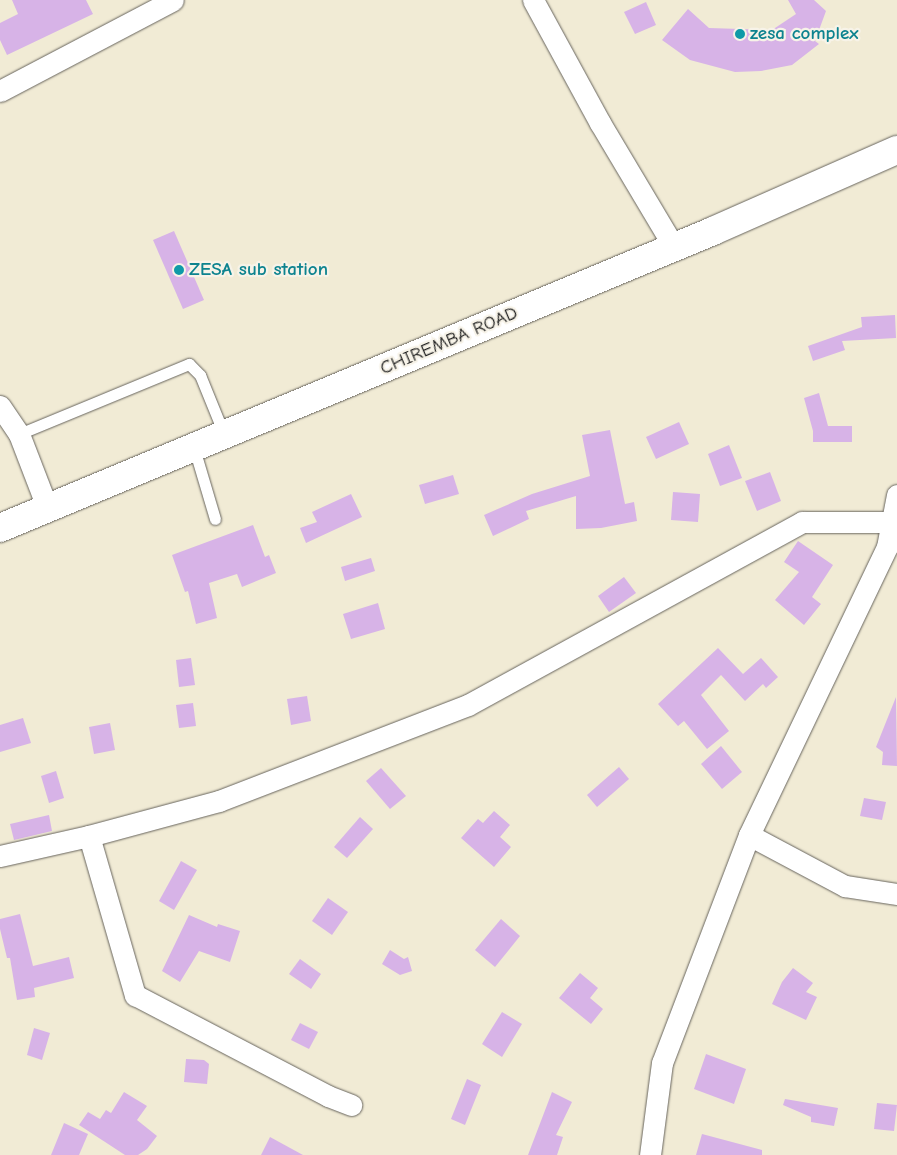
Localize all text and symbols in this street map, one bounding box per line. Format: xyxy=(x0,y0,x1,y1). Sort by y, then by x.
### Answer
place label: zesa complex xyxy=(750,23,859,45)
marker: zesa complex xyxy=(734,28,746,40)
place label: ZESA sub station xyxy=(189,259,328,281)
marker: ZESA sub station xyxy=(173,264,185,276)
street label: CHIREMBA ROAD xyxy=(377,302,521,380)

